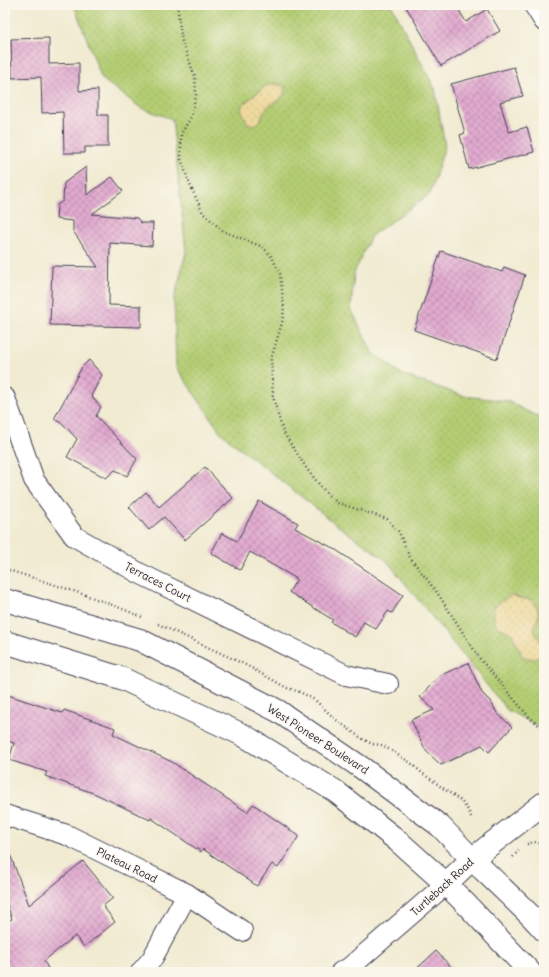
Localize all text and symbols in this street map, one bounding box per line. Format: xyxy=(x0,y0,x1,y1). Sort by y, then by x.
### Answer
street label: Terraces Court xyxy=(122,559,194,605)
street label: West Pioneer Boulevard xyxy=(265,701,372,777)
street label: Plateau Road xyxy=(94,844,160,886)
street label: Turtleback Road xyxy=(408,855,477,919)

